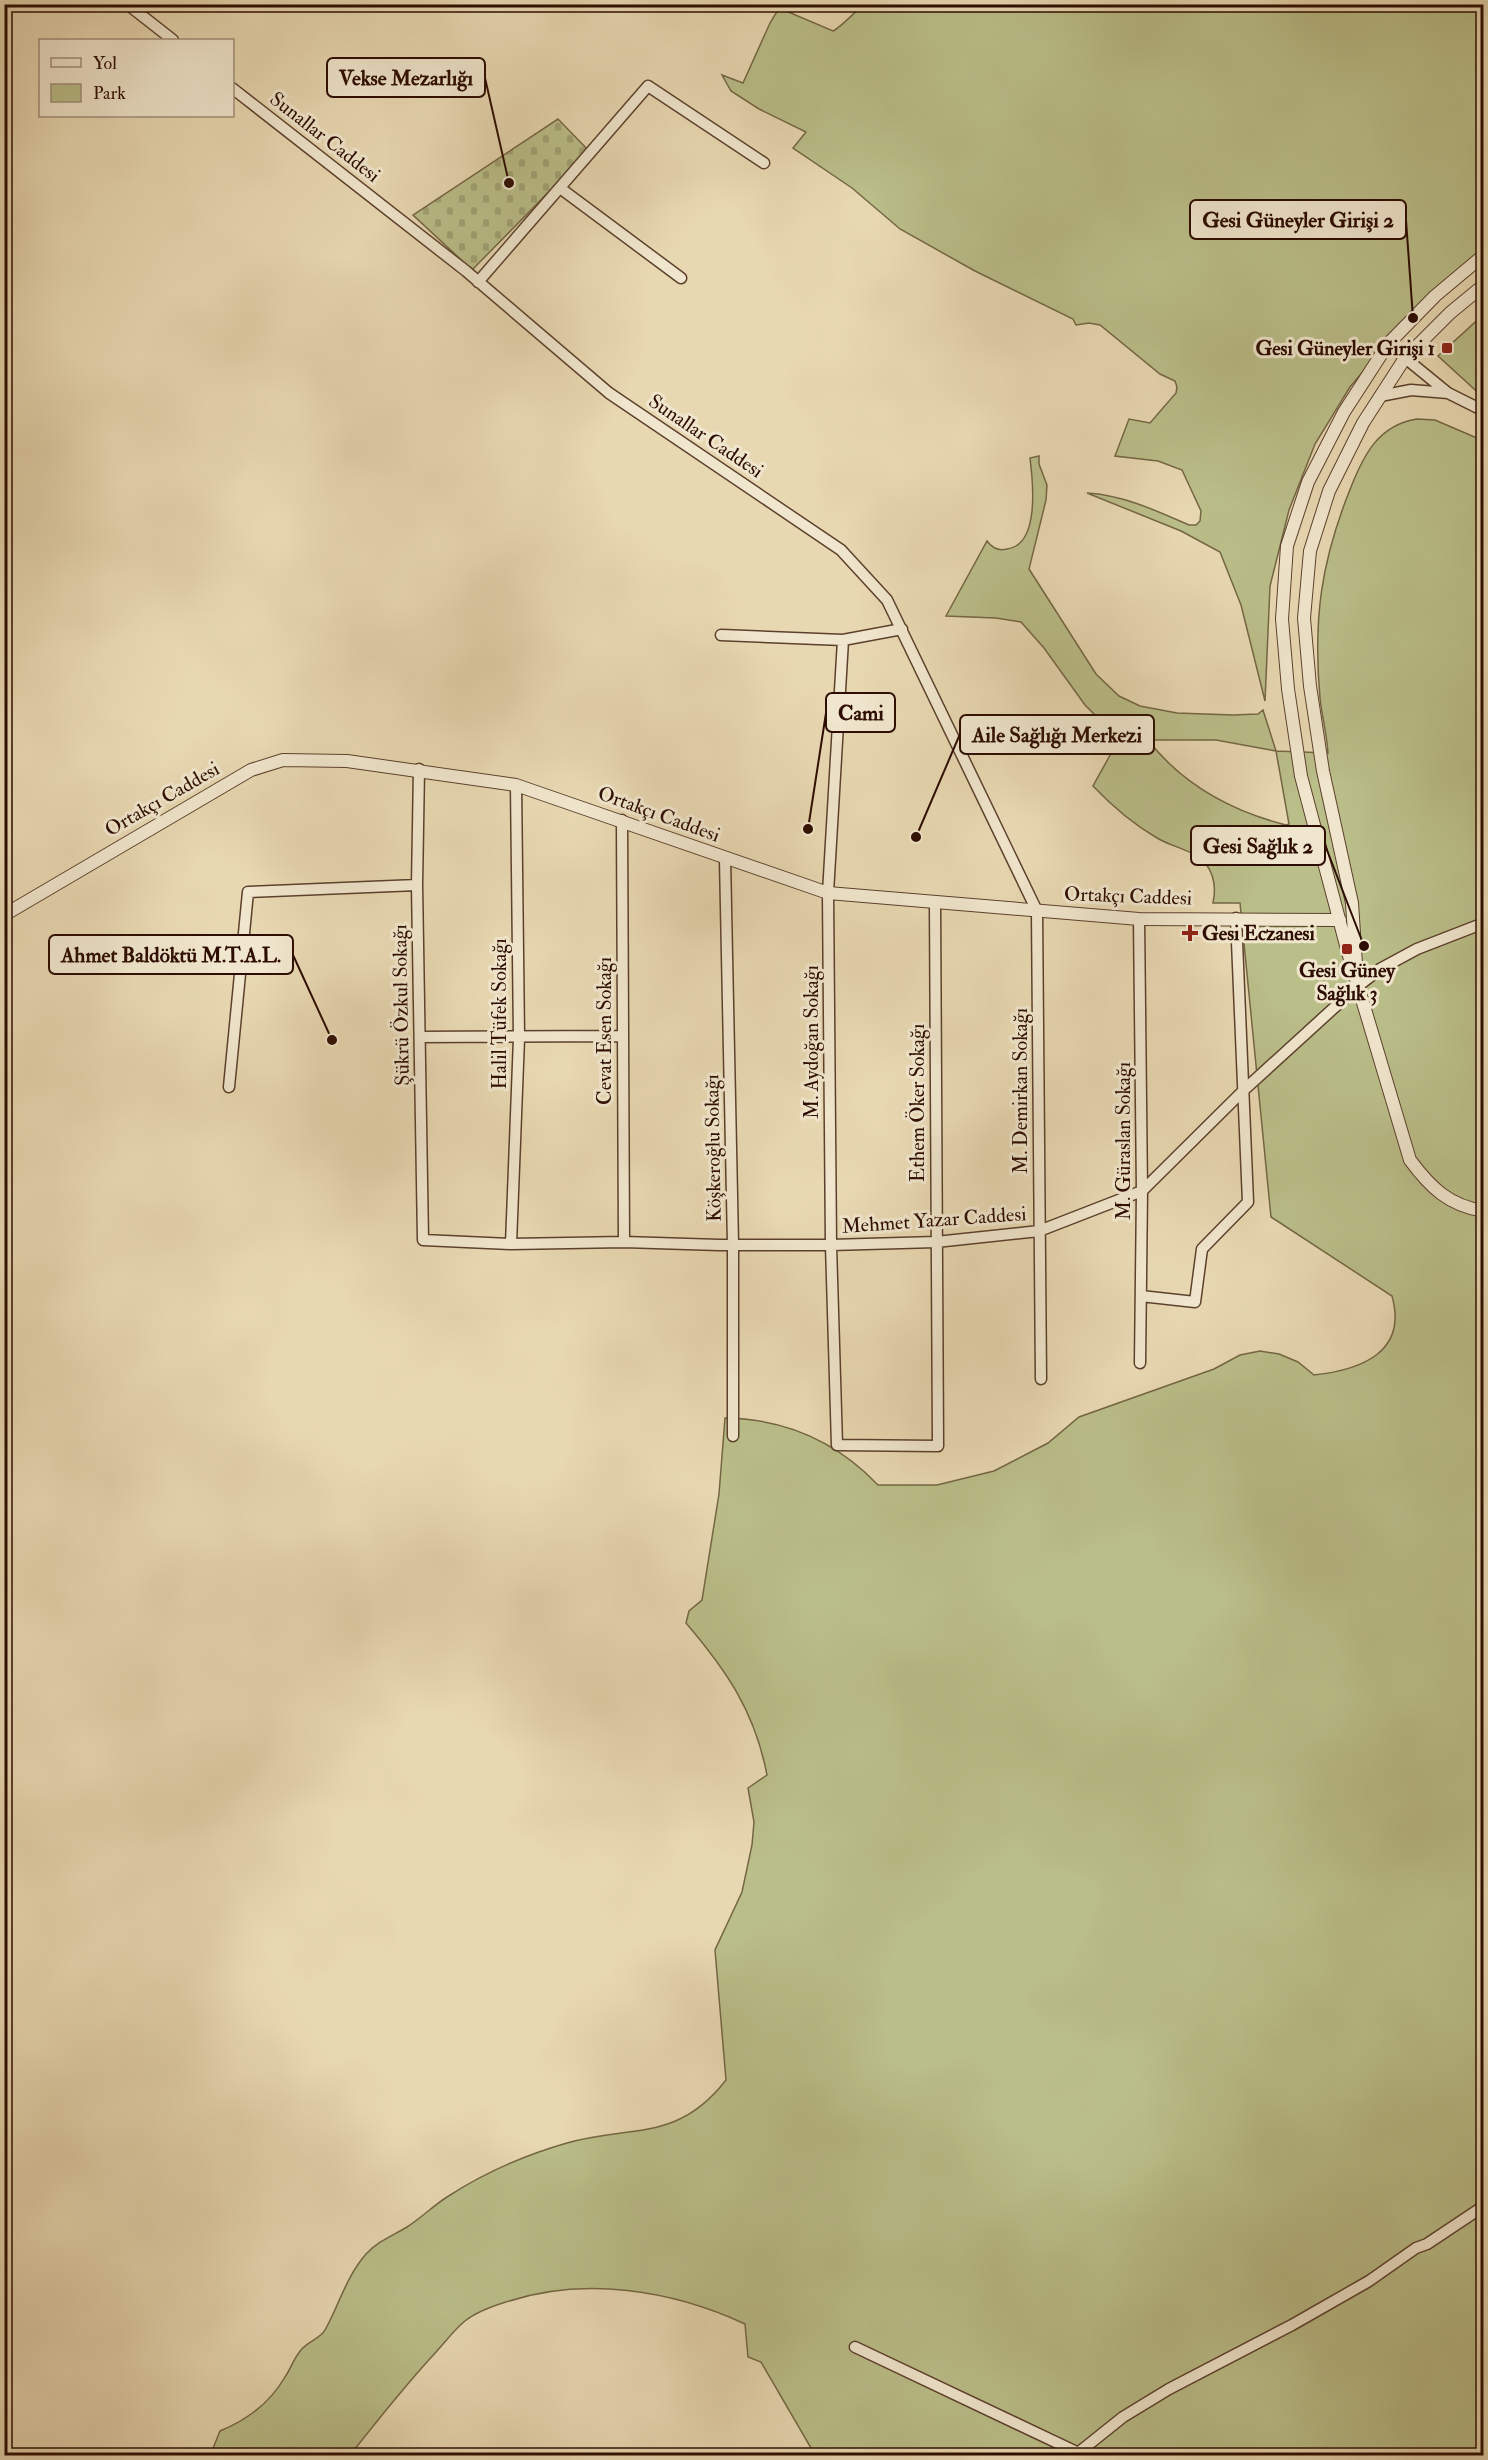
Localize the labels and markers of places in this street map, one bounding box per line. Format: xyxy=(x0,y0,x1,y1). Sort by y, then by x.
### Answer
callout: Vekse Mezarlığı xyxy=(327,58,485,97)
callout: Gesi Güneyler Girişi 2 xyxy=(1190,200,1406,239)
place label: Gesi Güneyler Girişi 1 xyxy=(1255,336,1435,362)
marker: Gesi Güneyler Girişi 1 xyxy=(1440,341,1454,355)
callout: Cami xyxy=(826,693,895,732)
callout: Aile Sağlığı Merkezi xyxy=(960,715,1154,754)
callout: Gesi Sağlık 2 xyxy=(1191,826,1325,865)
place label: Gesi Eczanesi xyxy=(1202,921,1315,946)
marker: Gesi Eczanesi xyxy=(1183,926,1197,940)
callout: Ahmet Baldöktü M.T.A.L. xyxy=(49,935,293,974)
marker: Gesi Güney Sağlık 3 xyxy=(1340,942,1354,956)
place label: Gesi Güney Sağlık 3 xyxy=(1299,958,1396,1007)

